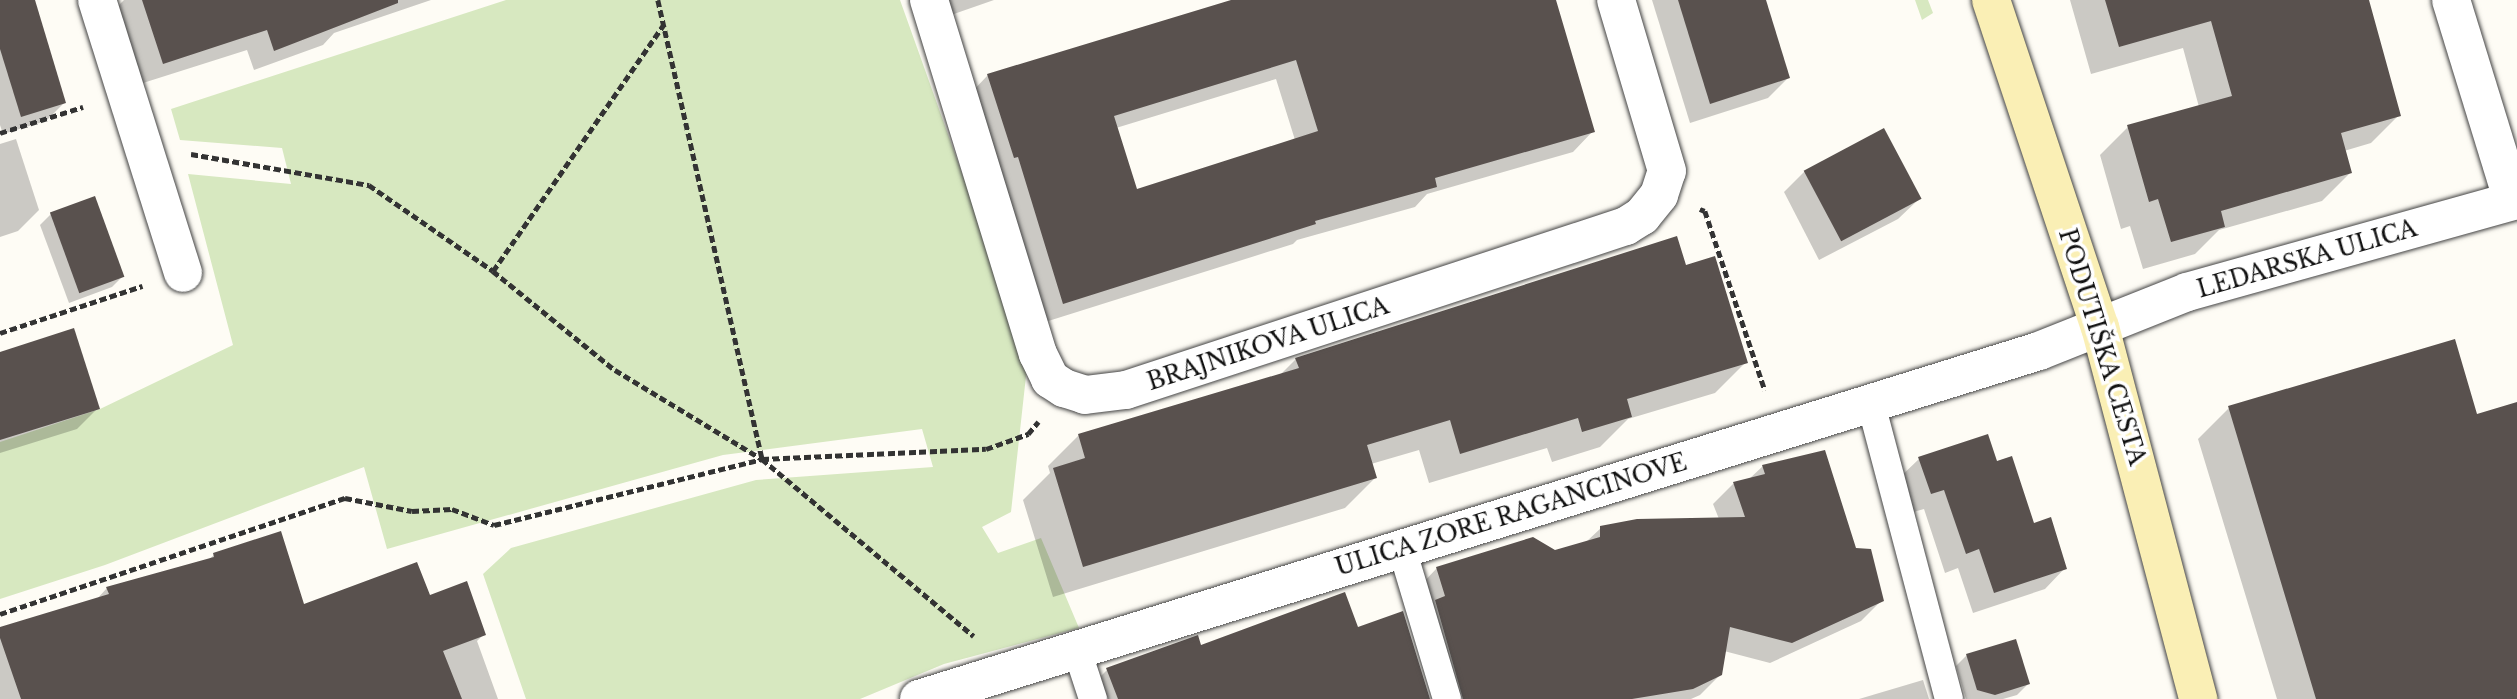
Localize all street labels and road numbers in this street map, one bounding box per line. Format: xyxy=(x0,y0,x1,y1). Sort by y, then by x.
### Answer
street label: LEDARSKA ULICA xyxy=(2194,214,2420,304)
street label: PODUTIŠKA CESTA xyxy=(2053,225,2151,469)
street label: BRAJNIKOVA ULICA xyxy=(1143,292,1393,396)
street label: ULICA ZORE RAGANCINOVE xyxy=(1332,448,1690,582)

